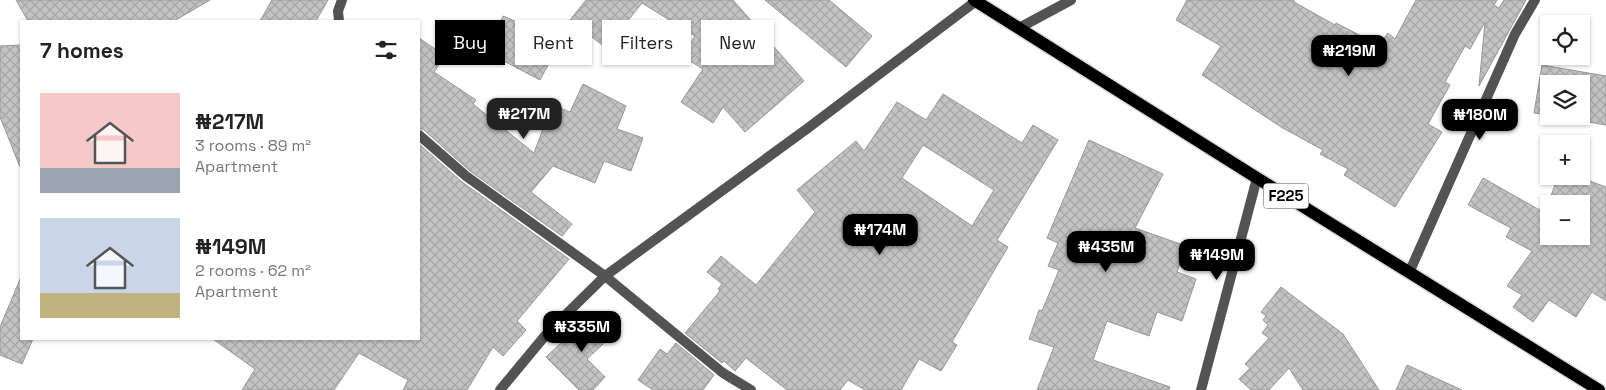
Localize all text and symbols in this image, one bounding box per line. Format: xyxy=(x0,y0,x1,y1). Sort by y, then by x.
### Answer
map controls xyxy=(1540,15,1590,245)
button: locate xyxy=(1540,15,1590,65)
chip: Buy xyxy=(435,20,505,65)
chip: Rent xyxy=(515,20,592,65)
chip: Filters xyxy=(602,20,691,65)
chip: New xyxy=(701,20,774,65)
pin: ₦219M xyxy=(1314,34,1384,77)
icon: filters xyxy=(372,36,400,64)
text: 7 homes xyxy=(40,37,124,64)
text: ₦219M xyxy=(1322,40,1376,61)
button: layers xyxy=(1540,75,1590,125)
pin: ₦217M xyxy=(489,98,559,140)
pin: ₦180M xyxy=(1445,98,1515,141)
text: ₦217M xyxy=(498,103,550,124)
text: ₦180M xyxy=(1453,104,1507,125)
text: ₦217M xyxy=(195,108,264,135)
icon: home xyxy=(80,113,140,173)
text: 3 rooms · 89 m² xyxy=(195,135,311,156)
button: + xyxy=(1540,135,1590,185)
text: Apartment xyxy=(195,156,278,177)
road number: F225 xyxy=(1264,184,1308,208)
button: − xyxy=(1540,195,1590,245)
pin: ₦174M xyxy=(845,214,915,256)
text: ₦174M xyxy=(854,219,906,240)
pin: ₦435M xyxy=(1071,230,1141,273)
text: ₦149M xyxy=(195,233,266,260)
text: ₦435M xyxy=(1078,236,1134,257)
icon: home xyxy=(80,238,140,298)
pin: ₦149M xyxy=(1182,238,1252,281)
text: ₦149M xyxy=(1190,244,1244,265)
text: 2 rooms · 62 m² xyxy=(195,260,311,281)
text: Apartment xyxy=(195,281,278,302)
pin: ₦335M xyxy=(547,310,617,353)
text: ₦335M xyxy=(554,316,610,337)

